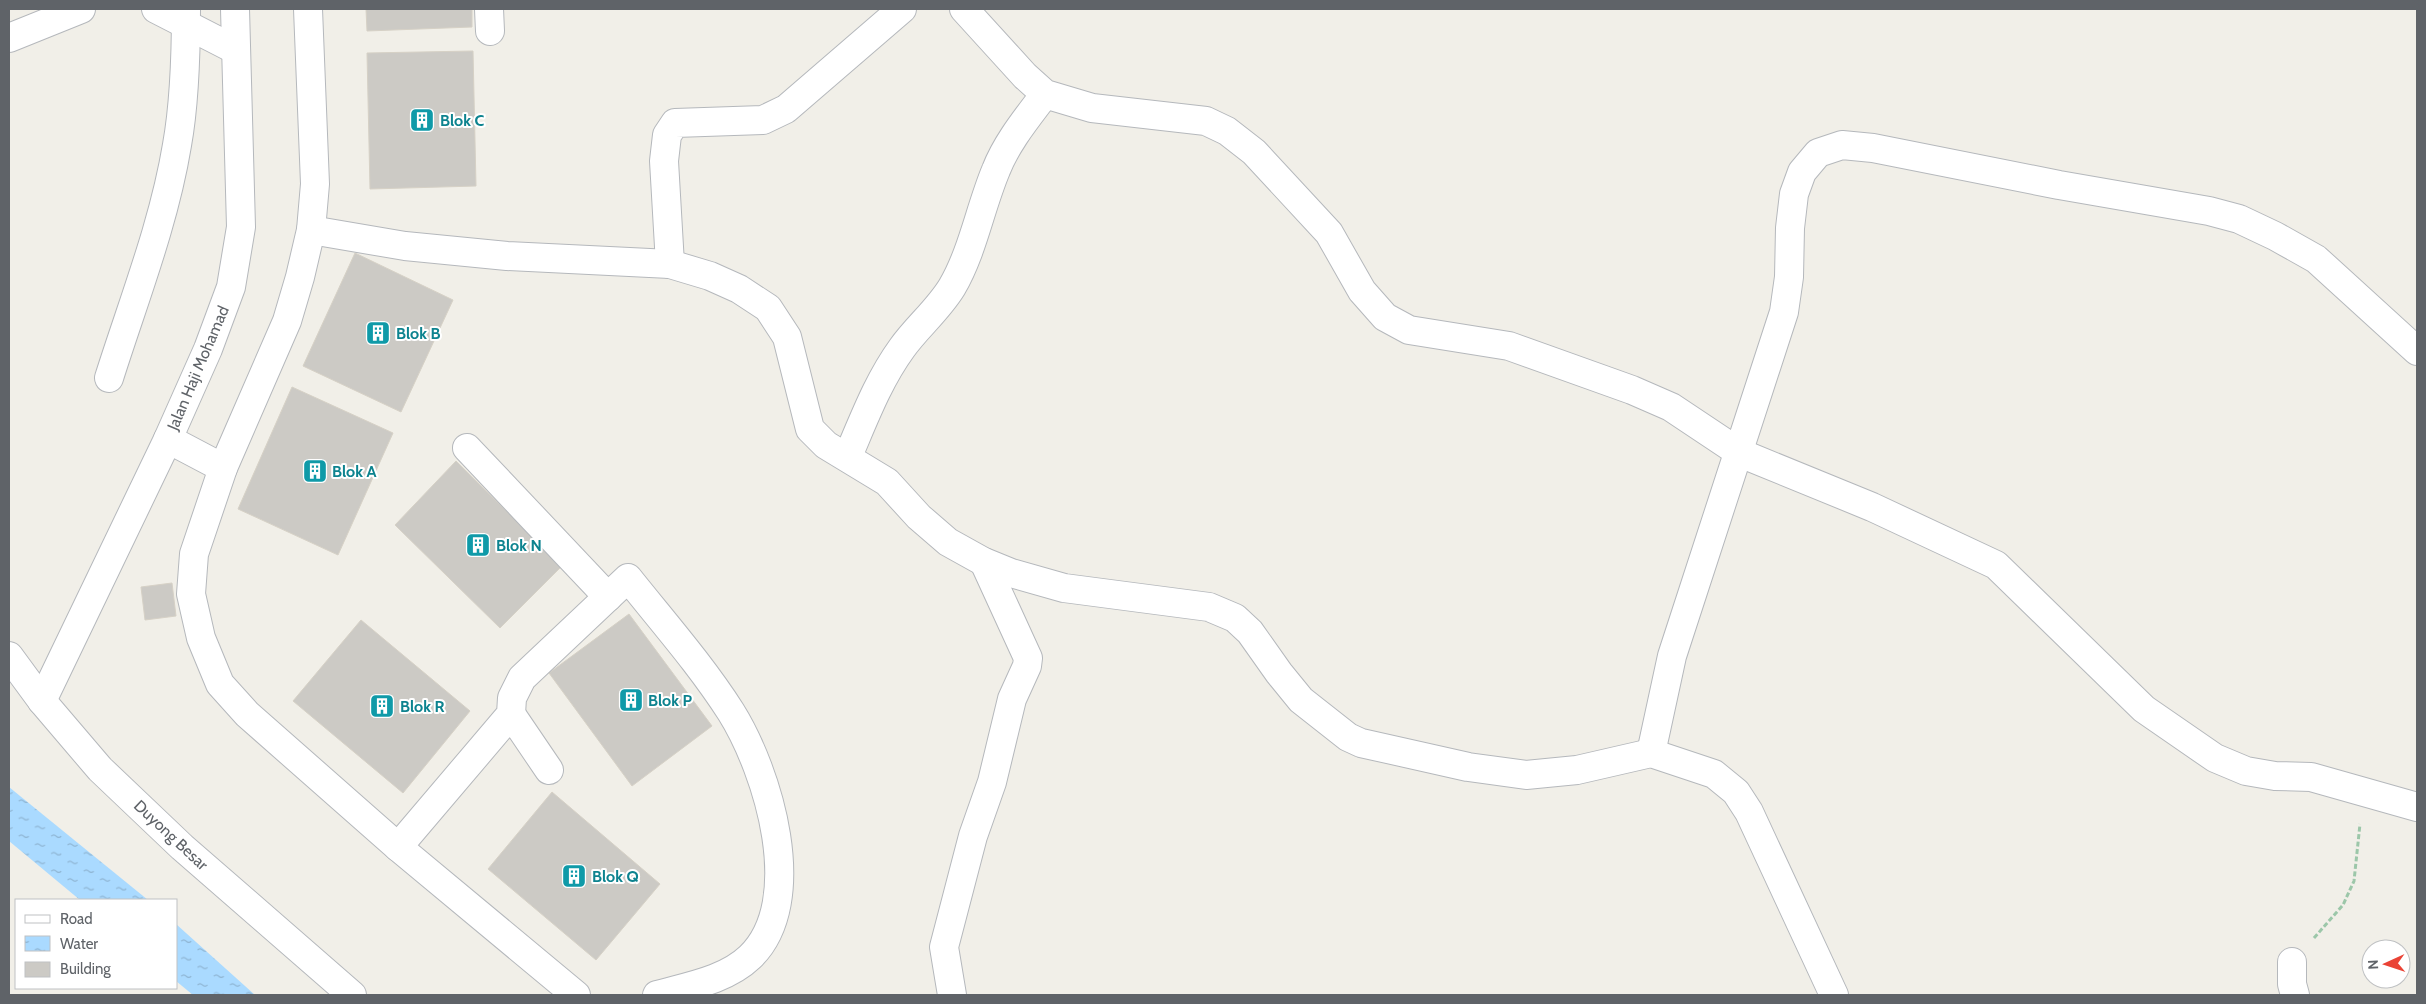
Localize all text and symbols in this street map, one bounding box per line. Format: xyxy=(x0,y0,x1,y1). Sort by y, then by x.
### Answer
building icon: Blok C xyxy=(409,107,435,133)
place label: Blok C xyxy=(440,111,485,130)
street label: Jalan Haji Mohamad xyxy=(163,303,233,434)
building icon: Blok B xyxy=(365,320,391,346)
place label: Blok B xyxy=(396,324,441,343)
building icon: Blok A xyxy=(302,458,328,484)
place label: Blok A xyxy=(332,462,377,481)
building icon: Blok N xyxy=(465,532,491,558)
place label: Blok N xyxy=(496,536,542,555)
building icon: Blok P xyxy=(618,687,644,713)
place label: Blok P xyxy=(648,691,693,710)
building icon: Blok R xyxy=(369,693,395,719)
place label: Blok R xyxy=(400,697,445,716)
street label: Duyong Besar xyxy=(130,796,213,875)
building icon: Blok Q xyxy=(561,863,587,889)
place label: Blok Q xyxy=(592,867,639,886)
legend xyxy=(15,899,178,989)
text: Road xyxy=(60,910,93,928)
text: Water xyxy=(60,935,98,953)
north arrow xyxy=(2361,939,2411,989)
text: N xyxy=(2364,959,2382,970)
text: Building xyxy=(60,960,111,978)

